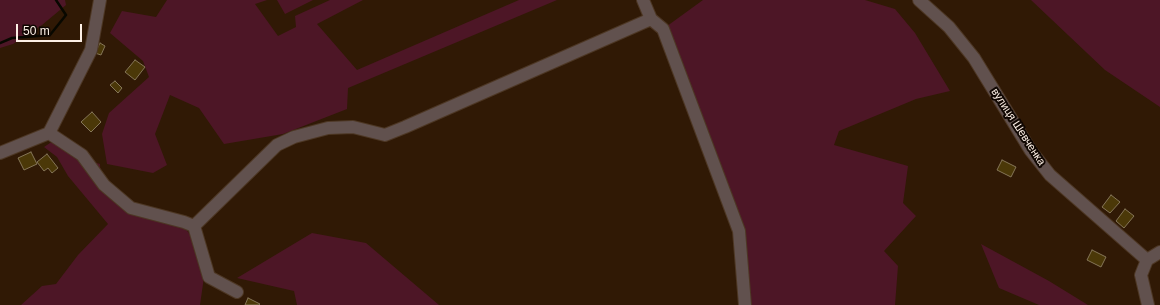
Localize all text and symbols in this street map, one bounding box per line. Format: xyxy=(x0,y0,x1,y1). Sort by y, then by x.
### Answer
scale bar xyxy=(18,16,84,42)
text: 50 m xyxy=(23,24,50,38)
street label: вулиця Шевченка xyxy=(988,86,1048,168)

